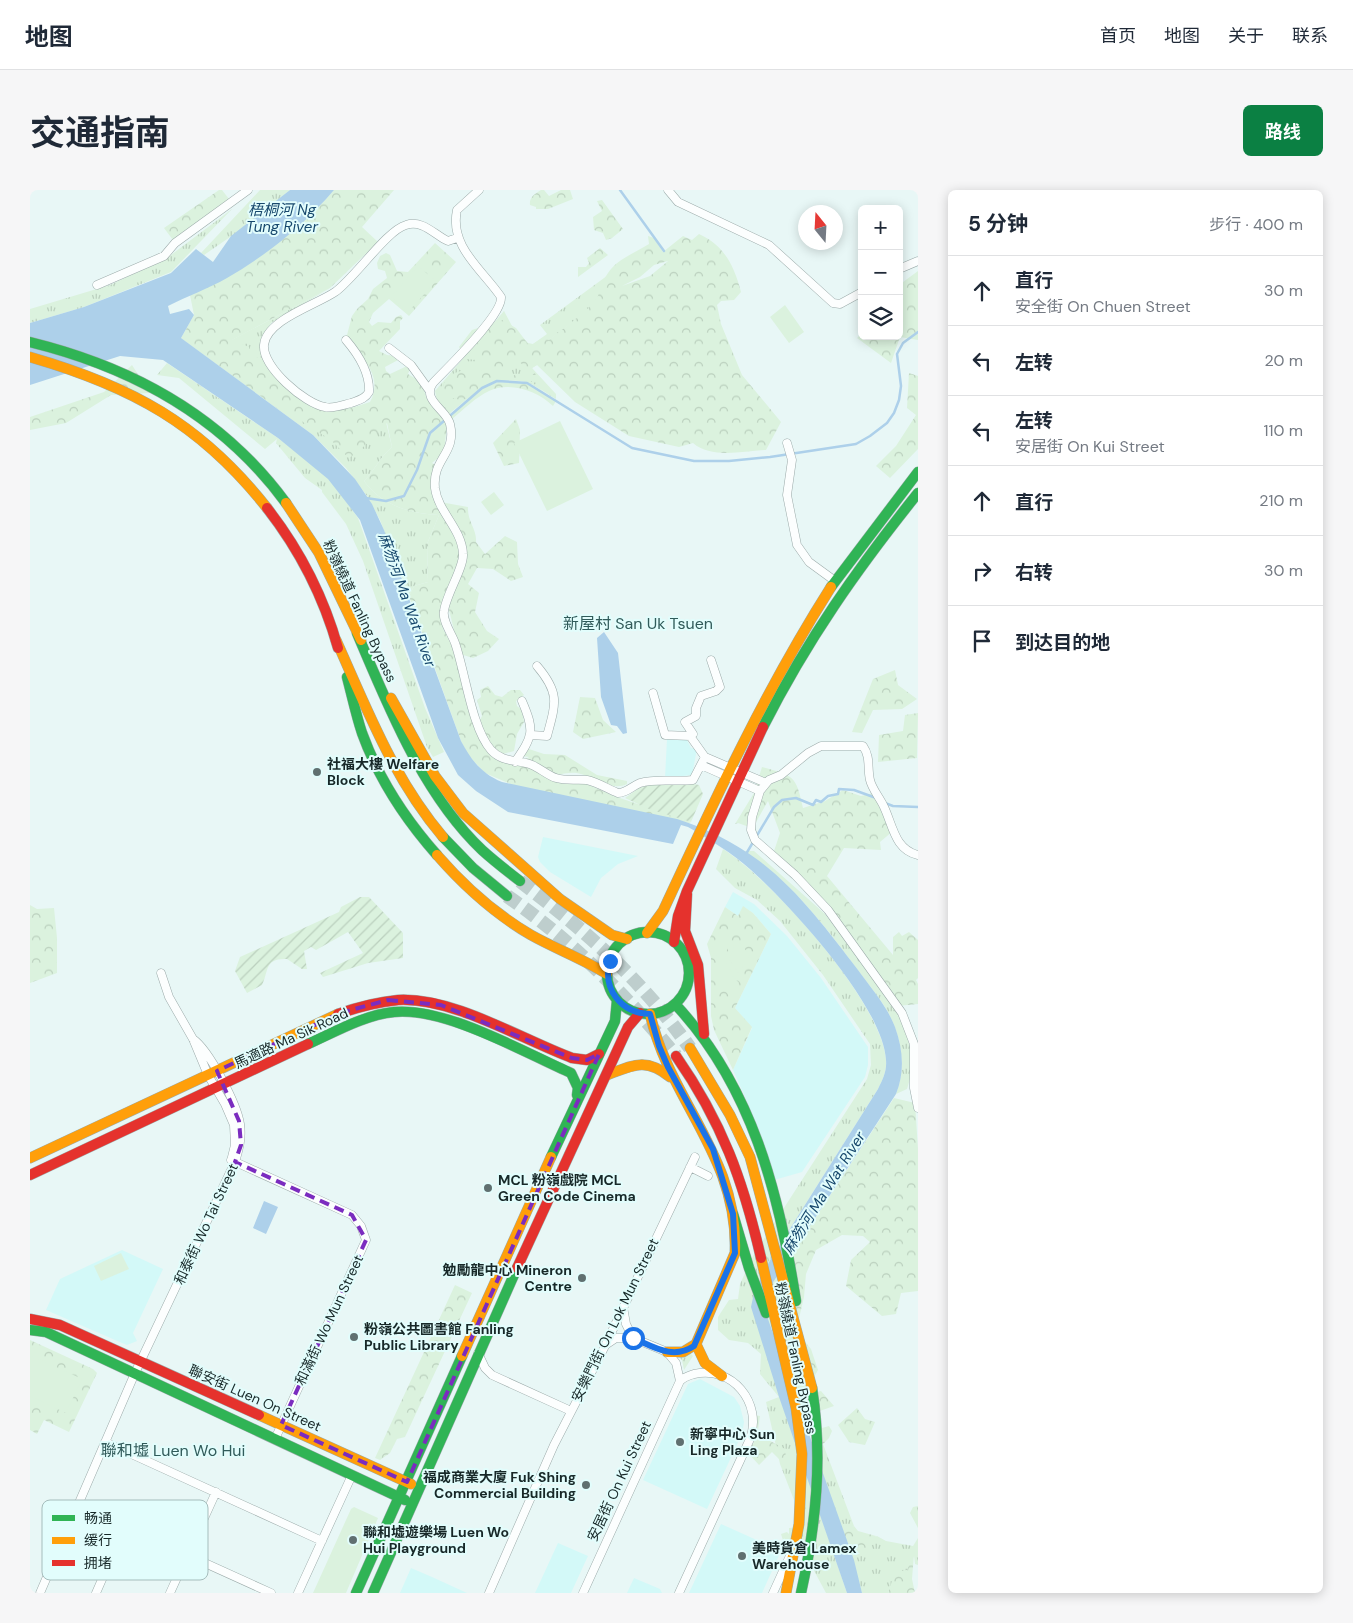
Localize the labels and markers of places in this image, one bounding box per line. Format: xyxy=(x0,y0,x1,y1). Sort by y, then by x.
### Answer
place label: 社福大樓 Welfare Block xyxy=(327,755,439,789)
marker: 社福大樓 Welfare Block xyxy=(311,766,323,778)
place label: MCL 粉嶺戲院 MCL Green Code Cinema xyxy=(498,1171,636,1205)
marker: MCL 粉嶺戲院 MCL Green Code Cinema xyxy=(482,1182,494,1194)
place label: 勉勵龍中心 Mineron Centre xyxy=(443,1261,572,1295)
marker: 勉勵龍中心 Mineron Centre xyxy=(576,1272,588,1284)
place label: 粉嶺公共圖書館 Fanling Public Library xyxy=(364,1320,514,1354)
marker: 粉嶺公共圖書館 Fanling Public Library xyxy=(348,1331,360,1343)
place label: 新寧中心 Sun Ling Plaza xyxy=(690,1425,775,1459)
marker: 新寧中心 Sun Ling Plaza xyxy=(674,1436,686,1448)
place label: 福成商業大廈 Fuk Shing Commercial Building xyxy=(423,1468,576,1502)
marker: 福成商業大廈 Fuk Shing Commercial Building xyxy=(580,1479,592,1491)
place label: 聯和墟遊樂場 Luen Wo Hui Playground xyxy=(363,1523,509,1557)
marker: 聯和墟遊樂場 Luen Wo Hui Playground xyxy=(347,1534,359,1546)
place label: 美時貨倉 Lamex Warehouse xyxy=(752,1539,856,1573)
marker: 美時貨倉 Lamex Warehouse xyxy=(736,1550,748,1562)

